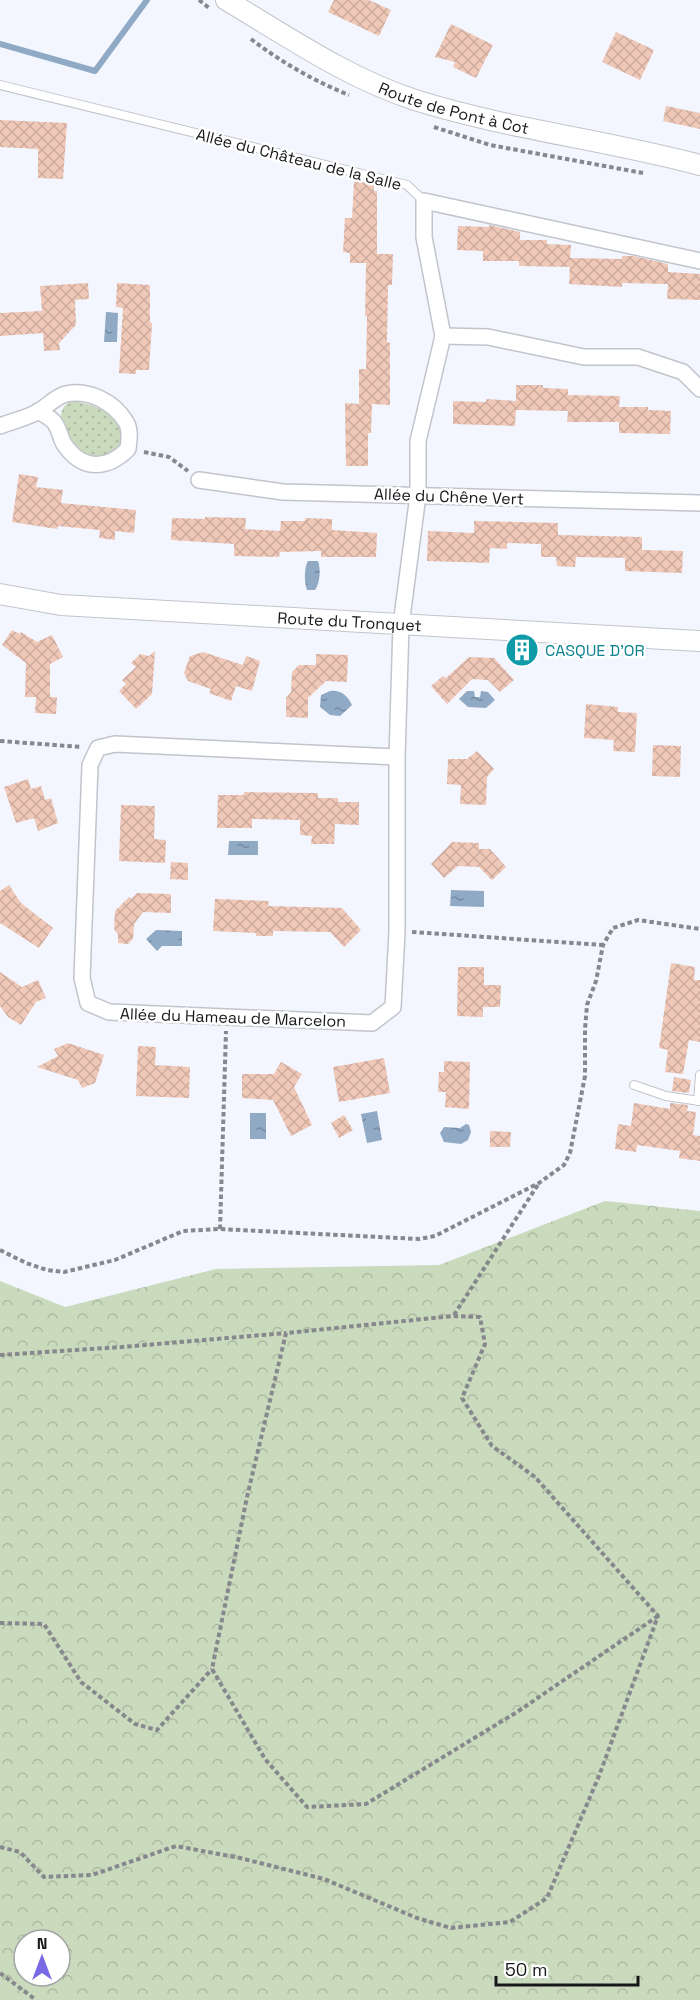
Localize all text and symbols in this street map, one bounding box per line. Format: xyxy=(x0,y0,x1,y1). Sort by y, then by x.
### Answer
street label: Route de Pont à Cot xyxy=(375,77,531,139)
street label: Allée du Château de la Salle xyxy=(194,124,404,195)
street label: Allée du Chêne Vert xyxy=(374,483,524,510)
street label: Route du Tronquet xyxy=(277,607,422,636)
building icon: CASQUE D'OR xyxy=(504,632,540,668)
place label: CASQUE D'OR xyxy=(545,640,645,661)
street label: Allée du Hameau de Marcelon xyxy=(120,1003,346,1032)
north arrow xyxy=(12,1928,72,1988)
text: N xyxy=(37,1933,47,1954)
scale bar xyxy=(496,1949,638,1987)
text: 50 m xyxy=(505,1958,547,1981)

